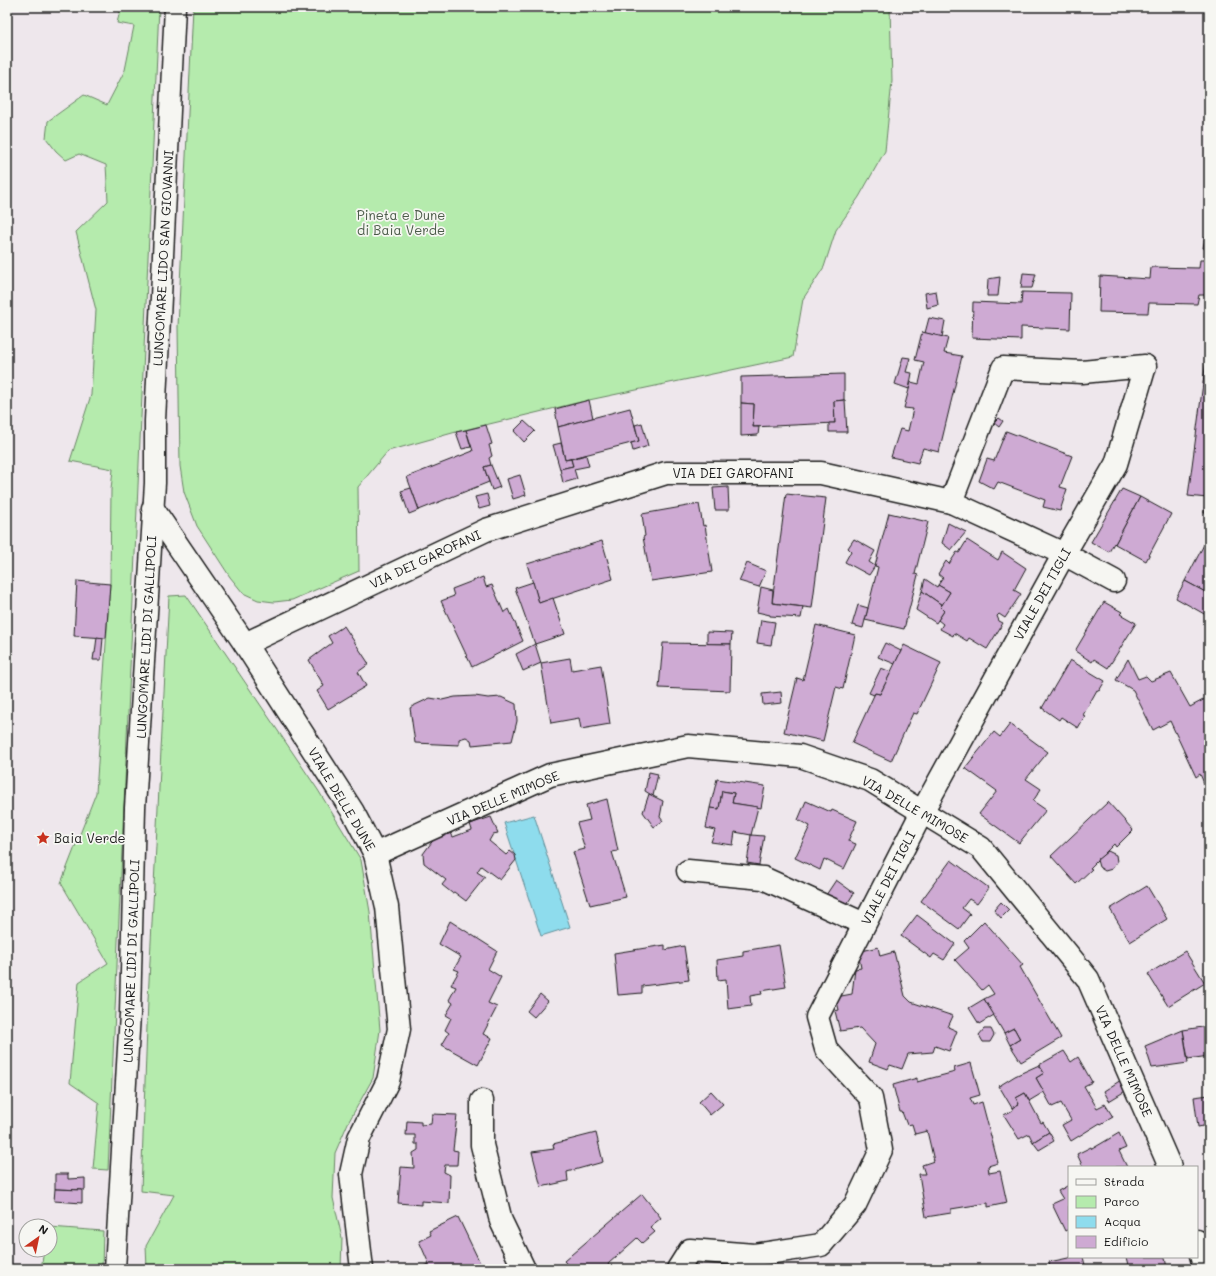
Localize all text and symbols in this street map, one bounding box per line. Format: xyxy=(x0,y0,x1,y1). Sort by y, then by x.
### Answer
street label: LUNGOMARE LIDO SAN GIOVANNI xyxy=(148,149,177,366)
park label: Pineta e Dune di Baia Verde xyxy=(357,206,445,238)
street label: VIA DEI GAROFANI xyxy=(673,464,794,481)
street label: VIA DEI GAROFANI xyxy=(366,525,483,592)
street label: LUNGOMARE LIDI DI GALLIPOLI xyxy=(132,535,159,739)
street label: VIALE DEI TIGLI xyxy=(1009,544,1074,643)
street label: VIALE DELLE DUNE xyxy=(305,744,380,854)
street label: VIA DELLE MIMOSE xyxy=(444,766,562,829)
street label: VIA DELLE MIMOSE xyxy=(859,771,972,846)
street label: VIALE DEI TIGLI xyxy=(857,828,919,927)
place label: Baia Verde xyxy=(54,829,126,846)
place icon: Baia Verde xyxy=(35,830,51,846)
street label: LUNGOMARE LIDI DI GALLIPOLI xyxy=(118,859,143,1063)
street label: VIA DELLE MIMOSE xyxy=(1092,1002,1157,1119)
legend xyxy=(1068,1166,1198,1258)
text: Strada xyxy=(1104,1173,1145,1189)
text: Parco xyxy=(1104,1193,1139,1209)
text: Acqua xyxy=(1104,1213,1141,1229)
north arrow xyxy=(18,1218,58,1258)
text: N xyxy=(36,1221,51,1238)
text: Edificio xyxy=(1104,1233,1148,1249)

